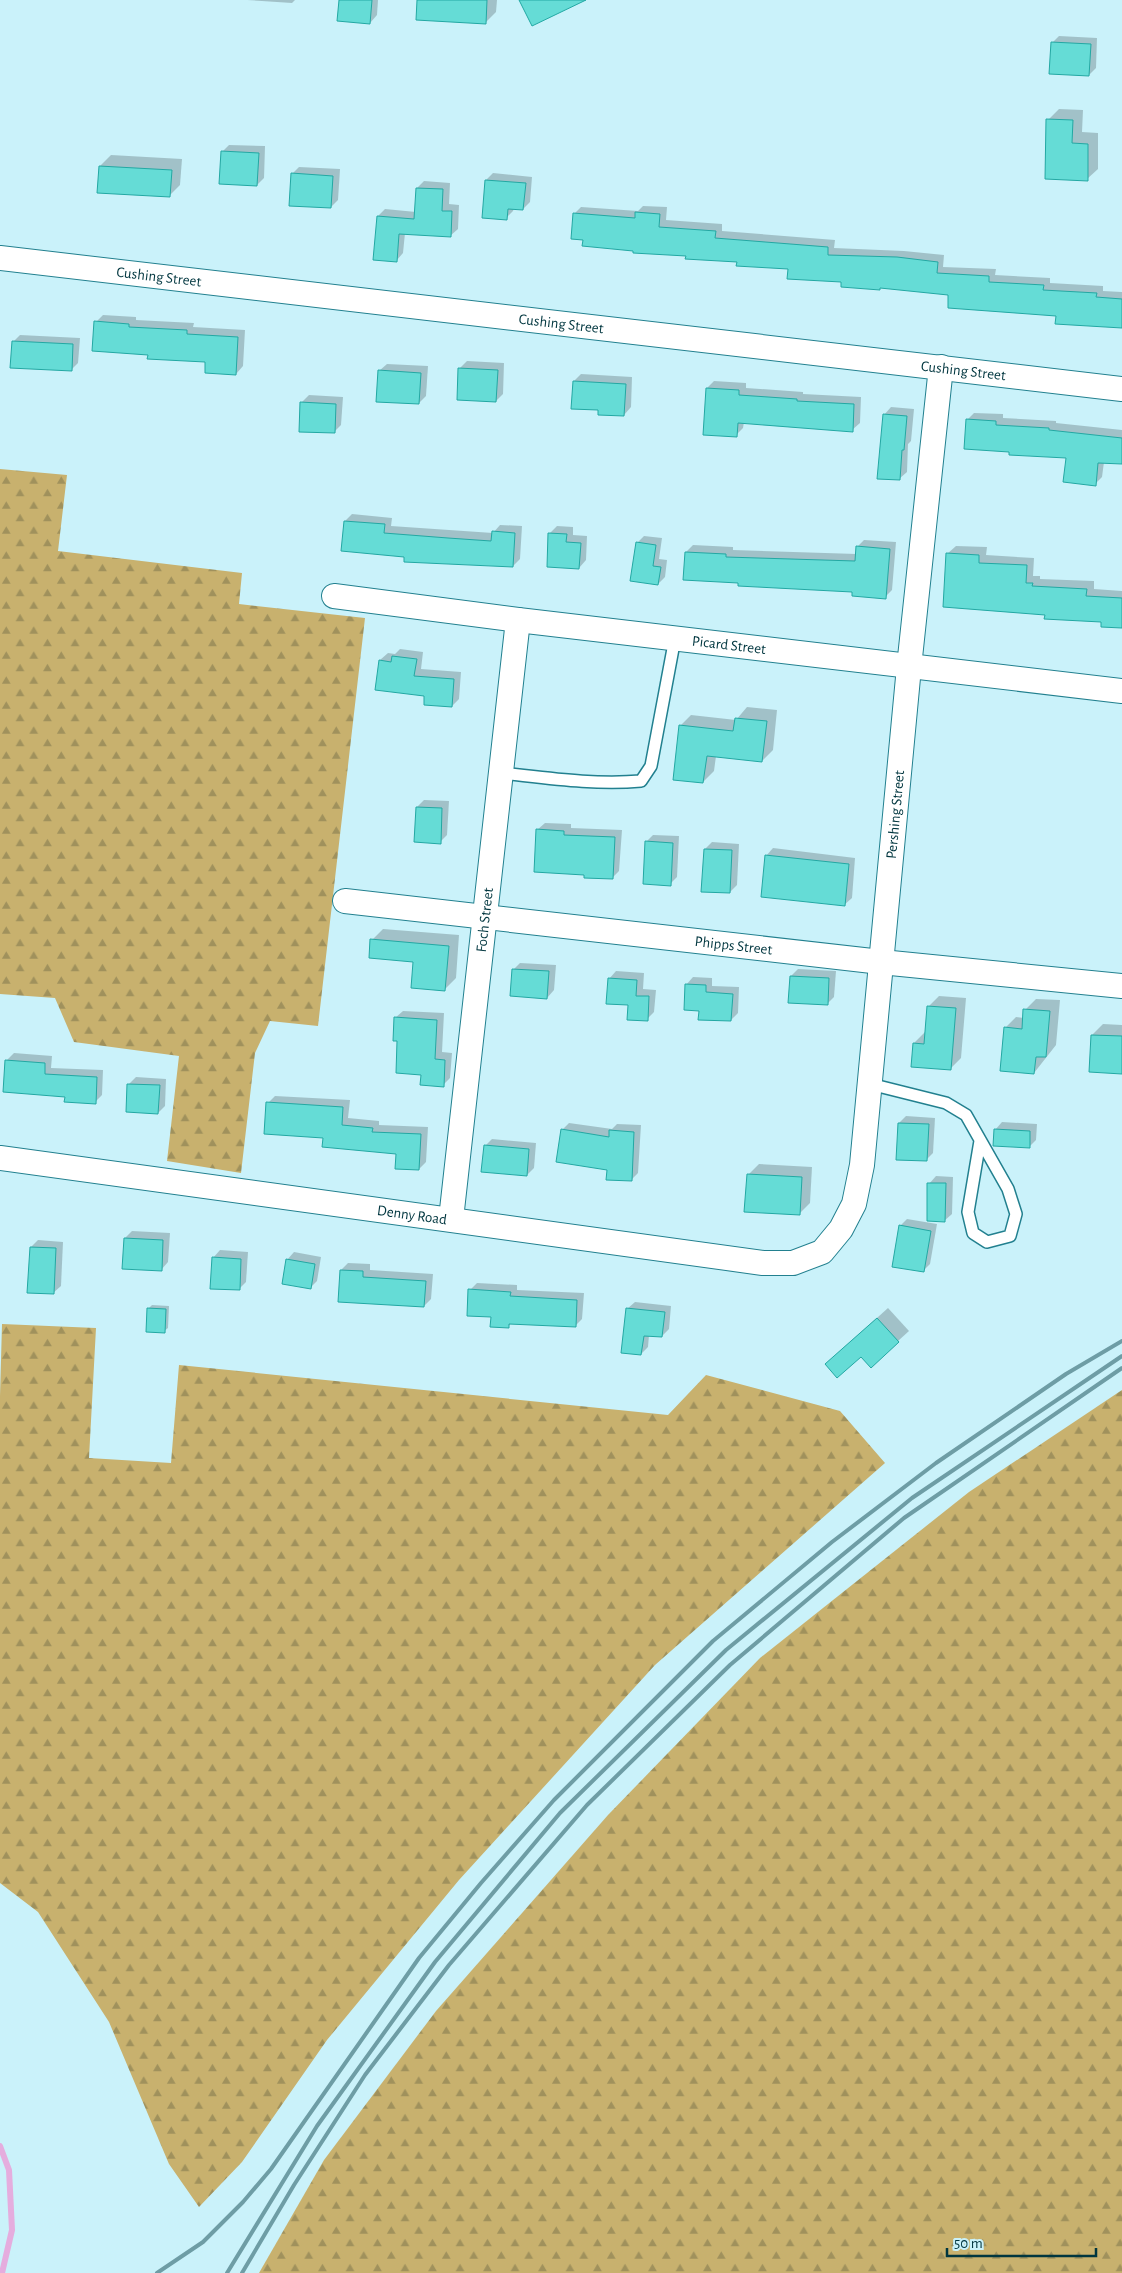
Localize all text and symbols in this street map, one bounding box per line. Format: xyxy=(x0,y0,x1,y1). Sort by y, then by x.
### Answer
street label: Cushing Street xyxy=(116,265,202,289)
street label: Cushing Street xyxy=(518,312,605,336)
street label: Cushing Street xyxy=(920,359,1007,383)
street label: Picard Street xyxy=(691,634,767,657)
street label: Pershing Street xyxy=(884,769,907,860)
street label: Foch Street xyxy=(474,887,496,953)
street label: Phipps Street xyxy=(694,934,773,958)
street label: Denny Road xyxy=(376,1203,448,1227)
scale bar xyxy=(947,2226,1096,2258)
text: 50 m xyxy=(954,2236,983,2251)

